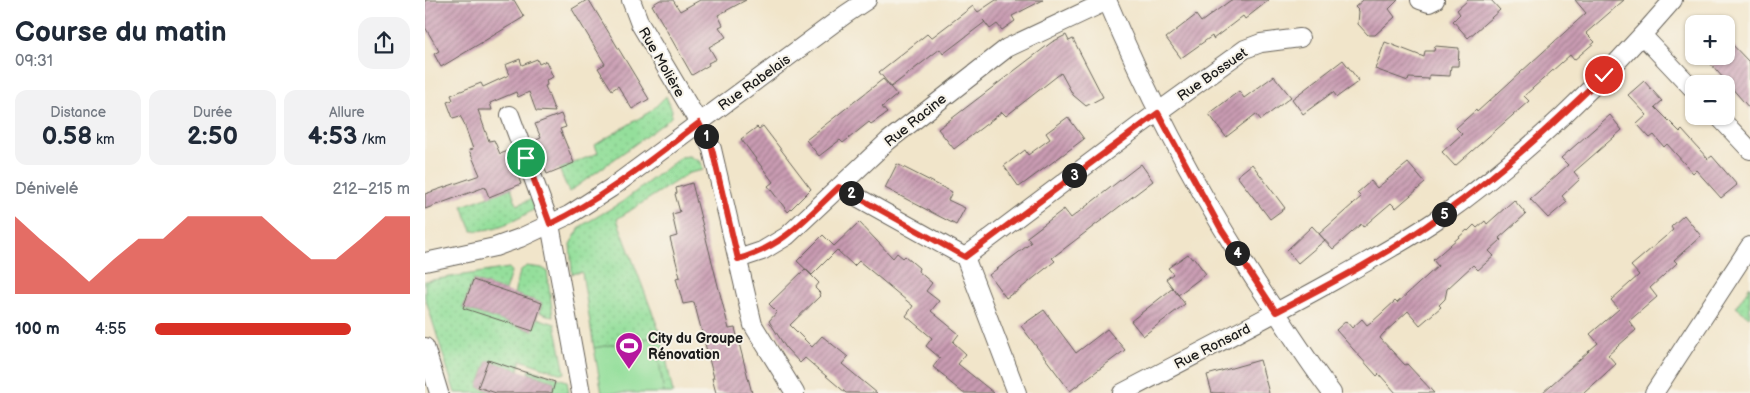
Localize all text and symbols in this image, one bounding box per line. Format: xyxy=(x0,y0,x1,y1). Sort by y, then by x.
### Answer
map controls xyxy=(1685,15,1735,125)
button: + xyxy=(1685,15,1735,65)
text: Course du matin xyxy=(15,16,227,49)
button: share xyxy=(358,17,410,69)
street label: Rue Molière xyxy=(635,24,688,100)
street label: Rue Bossuet xyxy=(1174,44,1251,105)
street label: Rue Rabelais xyxy=(715,50,794,114)
text: 09:31 xyxy=(15,52,53,71)
pin xyxy=(1583,54,1625,96)
icon: check xyxy=(1590,61,1618,89)
button: − xyxy=(1685,75,1735,125)
street label: Rue Racine xyxy=(881,90,950,150)
text: Distance xyxy=(50,104,106,121)
text: Durée xyxy=(193,104,232,121)
text: Allure xyxy=(329,104,365,121)
text: 0.58 xyxy=(42,121,92,152)
text: 2:50 xyxy=(187,121,238,152)
text: 4:53 xyxy=(308,121,357,152)
pin: 1 xyxy=(693,124,719,148)
text: 1 xyxy=(704,128,709,145)
text: km xyxy=(92,131,115,148)
text: /km xyxy=(357,131,386,148)
pin xyxy=(505,137,547,179)
icon: arrive xyxy=(512,144,540,172)
pin: 3 xyxy=(1061,162,1087,188)
text: 3 xyxy=(1070,167,1079,184)
text: Dénivelé xyxy=(15,180,78,199)
text: 212–215 m xyxy=(333,180,410,199)
pin: 2 xyxy=(839,180,863,206)
text: 2 xyxy=(847,185,856,202)
pin: 5 xyxy=(1431,202,1457,226)
text: 5 xyxy=(1440,206,1449,223)
pin: 4 xyxy=(1225,240,1249,266)
text: 4 xyxy=(1233,245,1242,262)
text: 100 m xyxy=(15,320,60,339)
text: 4:55 xyxy=(95,320,126,339)
street label: Rue Ronsard xyxy=(1171,320,1253,373)
place label: City du Groupe Rénovation xyxy=(648,330,743,363)
sports icon: City du Groupe Rénovation xyxy=(614,331,644,370)

